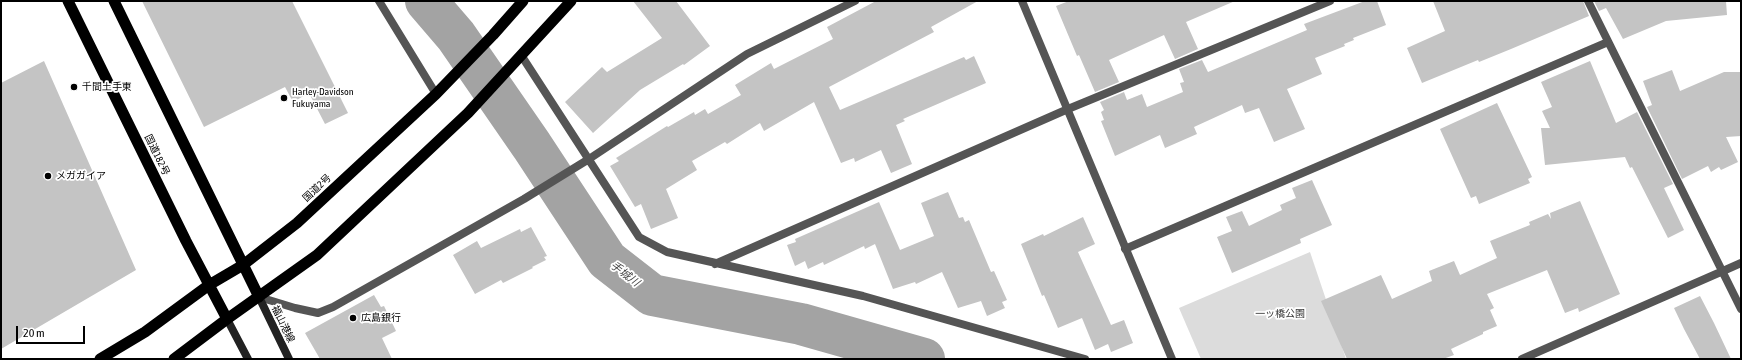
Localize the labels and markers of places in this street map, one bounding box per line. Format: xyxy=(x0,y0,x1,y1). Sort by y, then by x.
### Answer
place label: 千間土手東 xyxy=(82,81,132,93)
marker: 千間土手東 xyxy=(69,82,79,92)
place label: Harley-Davidson Fukuyama xyxy=(292,86,354,110)
marker: Harley-Davidson Fukuyama xyxy=(279,93,289,103)
place label: メガガイア xyxy=(56,170,106,182)
marker: メガガイア xyxy=(43,171,53,181)
place label: 広島銀行 xyxy=(361,312,401,324)
marker: 広島銀行 xyxy=(348,313,358,323)

